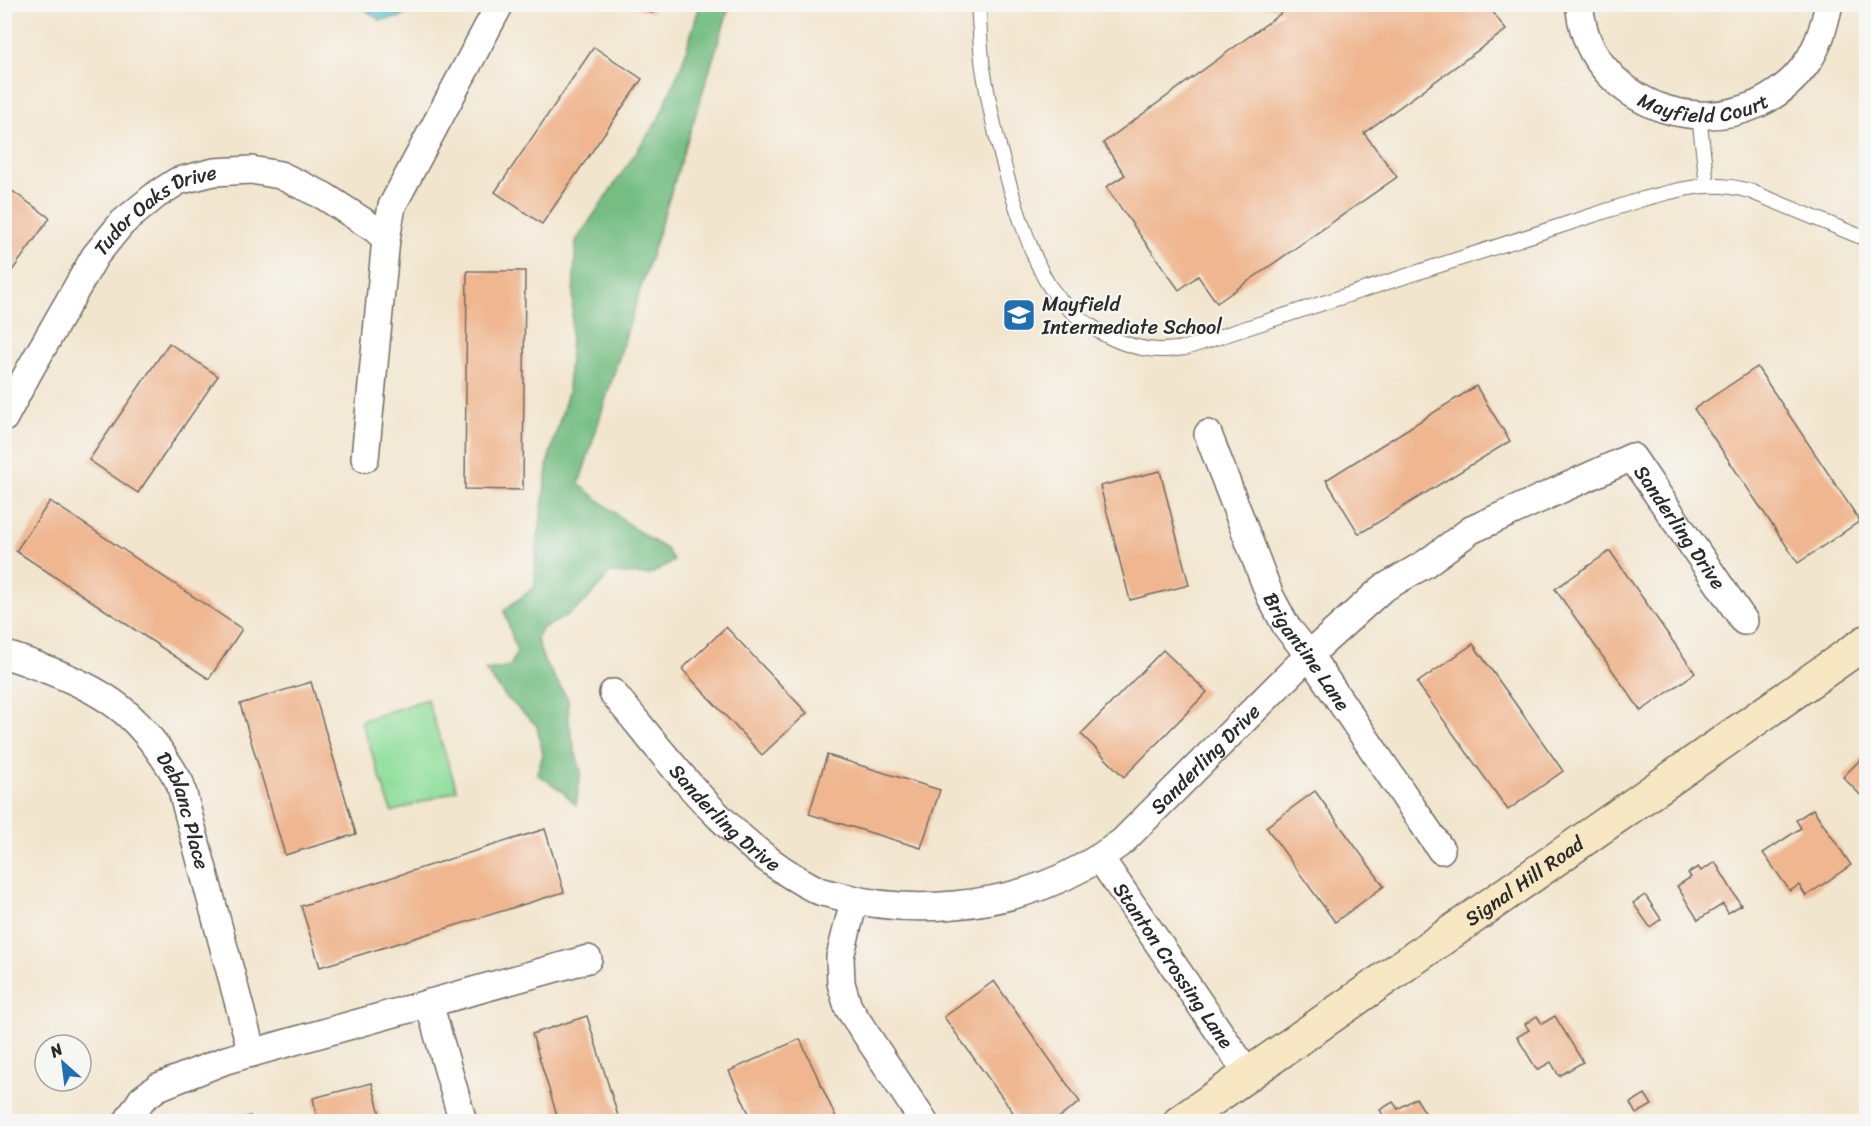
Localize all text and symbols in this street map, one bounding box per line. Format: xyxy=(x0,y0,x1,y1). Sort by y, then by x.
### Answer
street label: Mayfield Court xyxy=(1636,81,1770,105)
text: Mayfield Court xyxy=(1632,82,1775,133)
street label: Tudor Oaks Drive xyxy=(84,155,220,264)
place label: Mayfield Intermediate School xyxy=(1041,287,1222,345)
school or university icon: Mayfield Intermediate School xyxy=(1001,297,1037,333)
street label: Sanderling Drive xyxy=(1625,457,1735,597)
street label: Brigantine Lane xyxy=(1253,586,1360,718)
street label: Sanderling Drive xyxy=(1141,695,1269,823)
street label: Deblanc Place xyxy=(147,744,220,873)
street label: Sanderling Drive xyxy=(660,755,788,881)
street label: Signal Hill Road xyxy=(1457,826,1592,935)
street label: Stanton Crossing Lane xyxy=(1104,875,1243,1056)
north arrow xyxy=(33,1033,93,1093)
text: N xyxy=(44,1034,69,1066)

